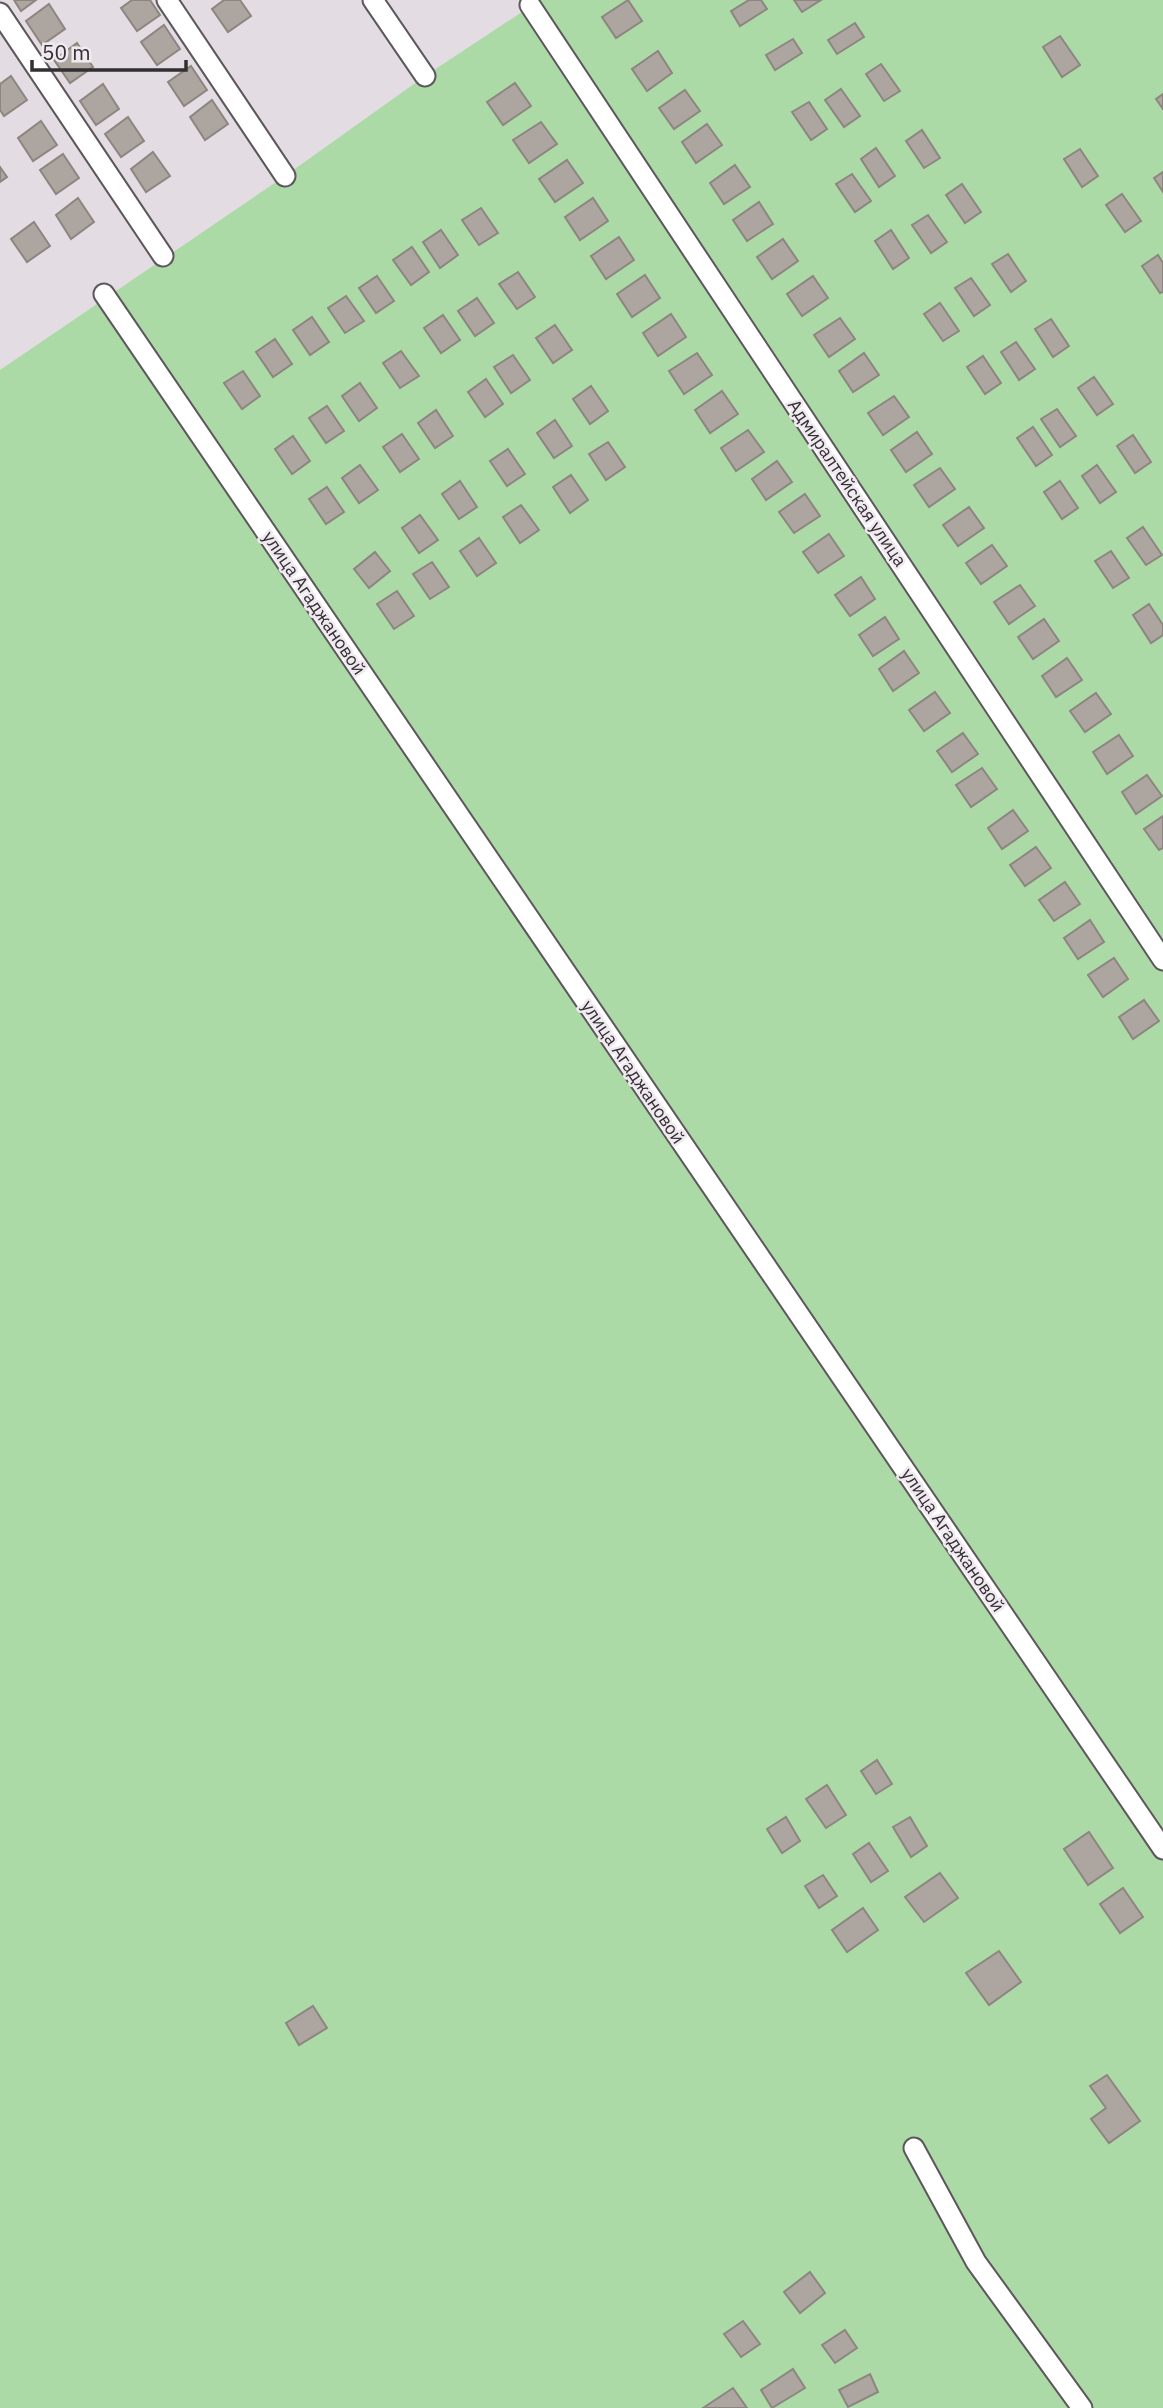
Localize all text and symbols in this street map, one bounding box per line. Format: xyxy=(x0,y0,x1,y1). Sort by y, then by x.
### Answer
scale bar xyxy=(32,28,186,72)
text: 50 m xyxy=(42,38,91,66)
street label: Адмиралтейская улица xyxy=(783,395,912,571)
street label: улица Агаджановой xyxy=(258,526,371,679)
street label: улица Агаджановой xyxy=(577,995,690,1148)
street label: улица Агаджановой xyxy=(897,1463,1010,1616)

